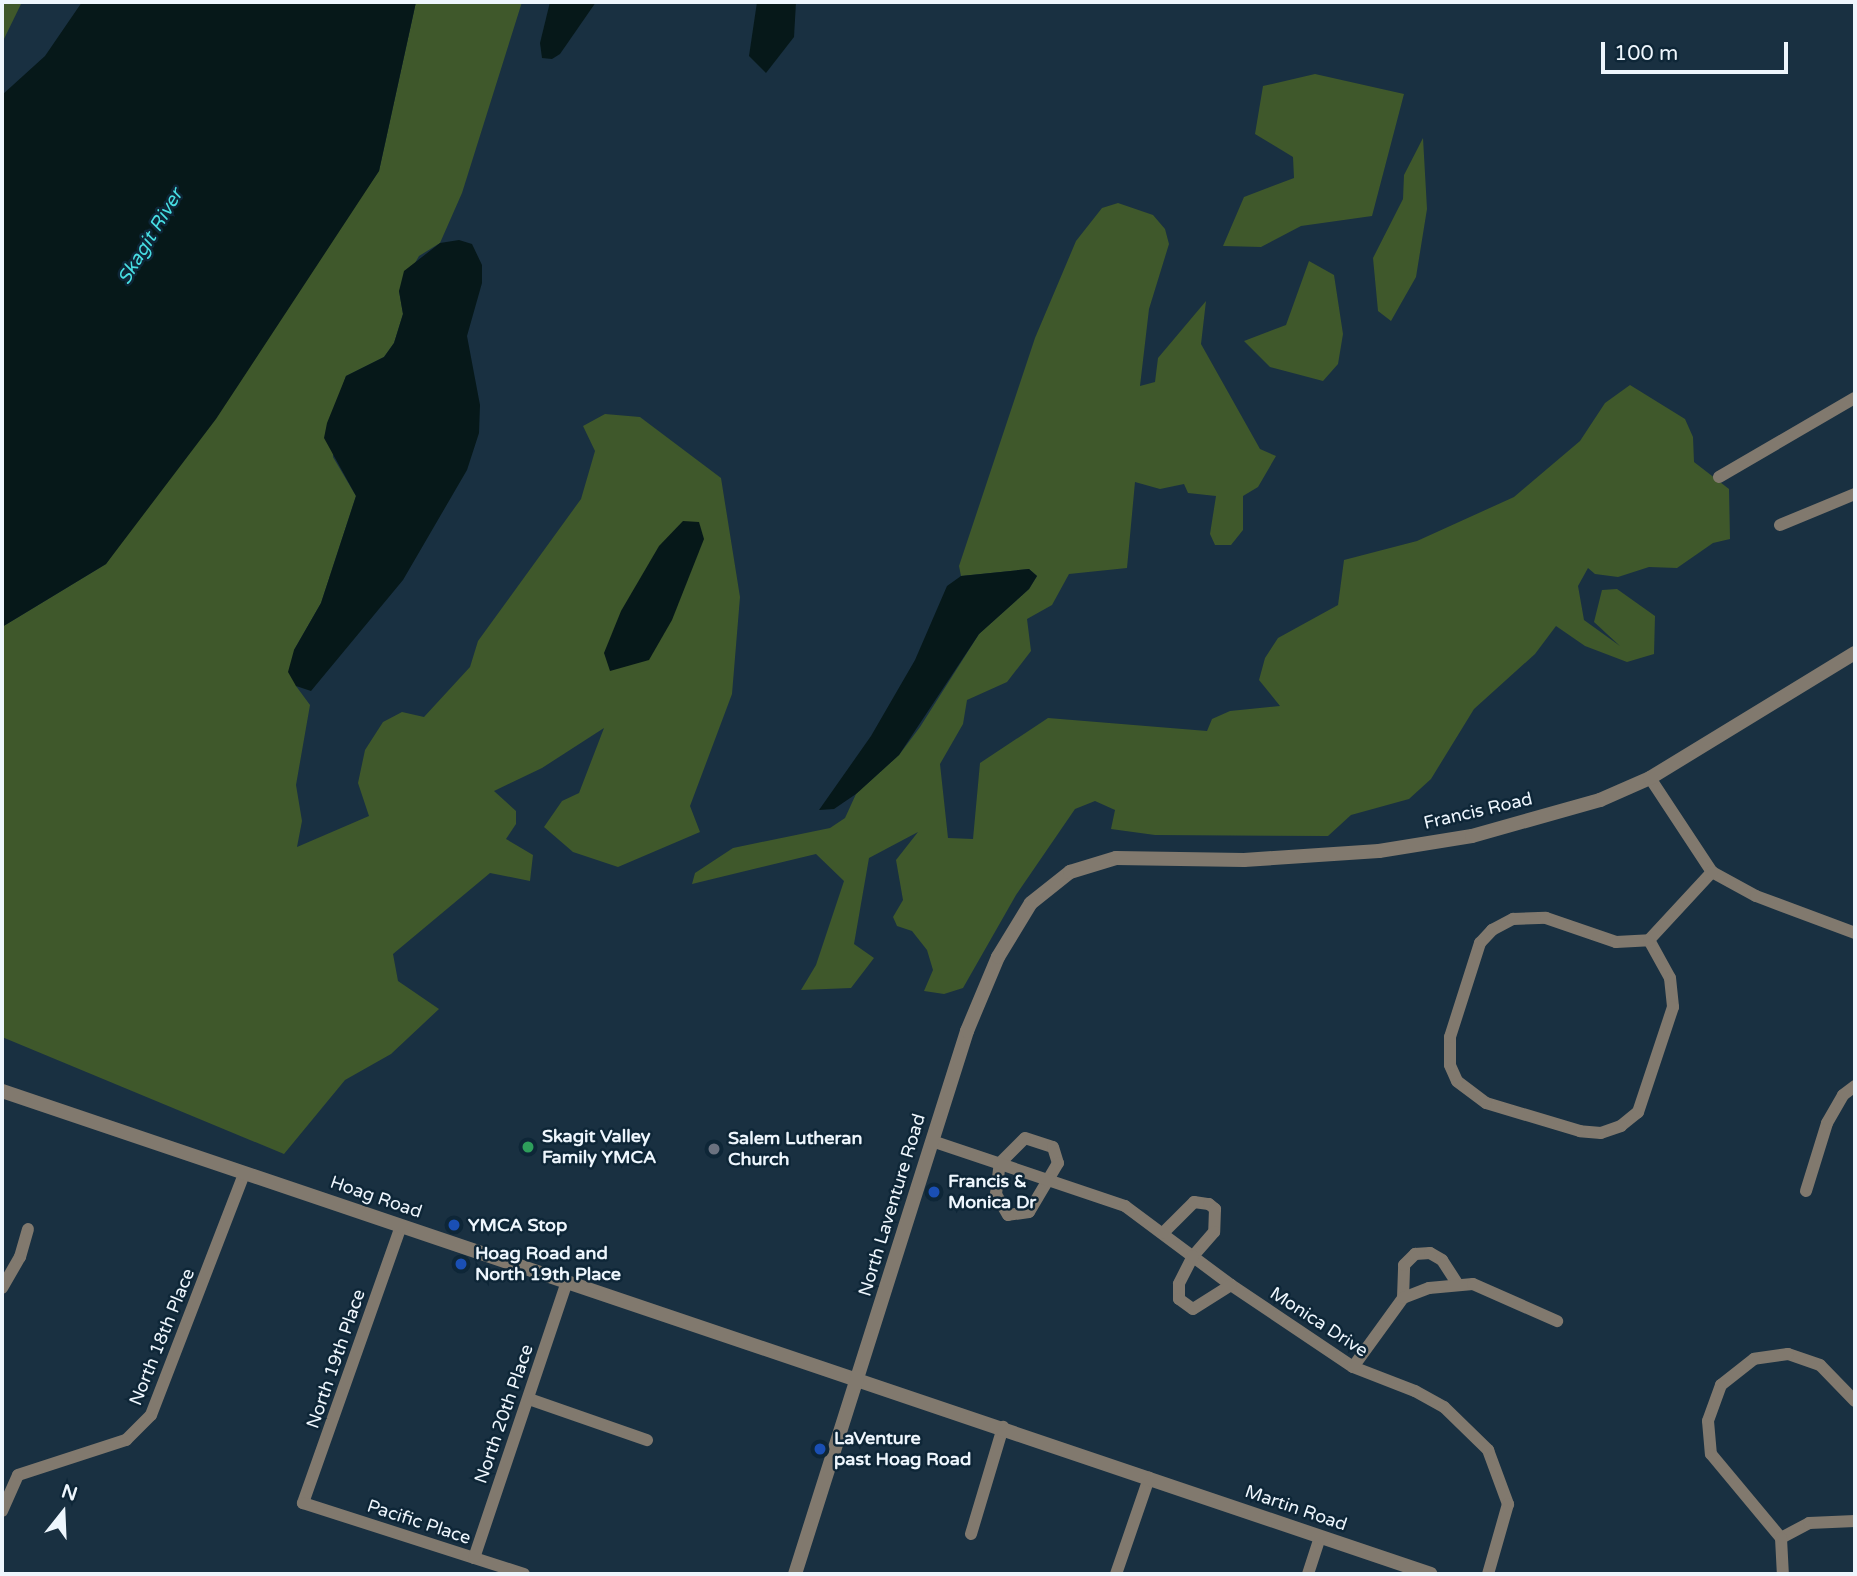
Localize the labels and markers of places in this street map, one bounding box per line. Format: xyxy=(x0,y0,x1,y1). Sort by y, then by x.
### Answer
place label: Skagit Valley Family YMCA xyxy=(542,1126,656,1168)
place label: Salem Lutheran Church xyxy=(728,1128,862,1170)
marker: Skagit Valley Family YMCA xyxy=(520,1139,536,1155)
marker: Salem Lutheran Church xyxy=(706,1141,722,1157)
place label: Francis & Monica Dr xyxy=(948,1171,1036,1214)
marker: Francis & Monica Dr xyxy=(926,1184,942,1200)
place label: YMCA Stop xyxy=(468,1214,567,1236)
marker: YMCA Stop xyxy=(446,1217,462,1233)
place label: Hoag Road and North 19th Place xyxy=(475,1243,621,1286)
marker: Hoag Road and North 19th Place xyxy=(453,1256,469,1272)
place label: LaVenture past Hoag Road xyxy=(834,1428,971,1470)
marker: LaVenture past Hoag Road xyxy=(812,1441,828,1457)

